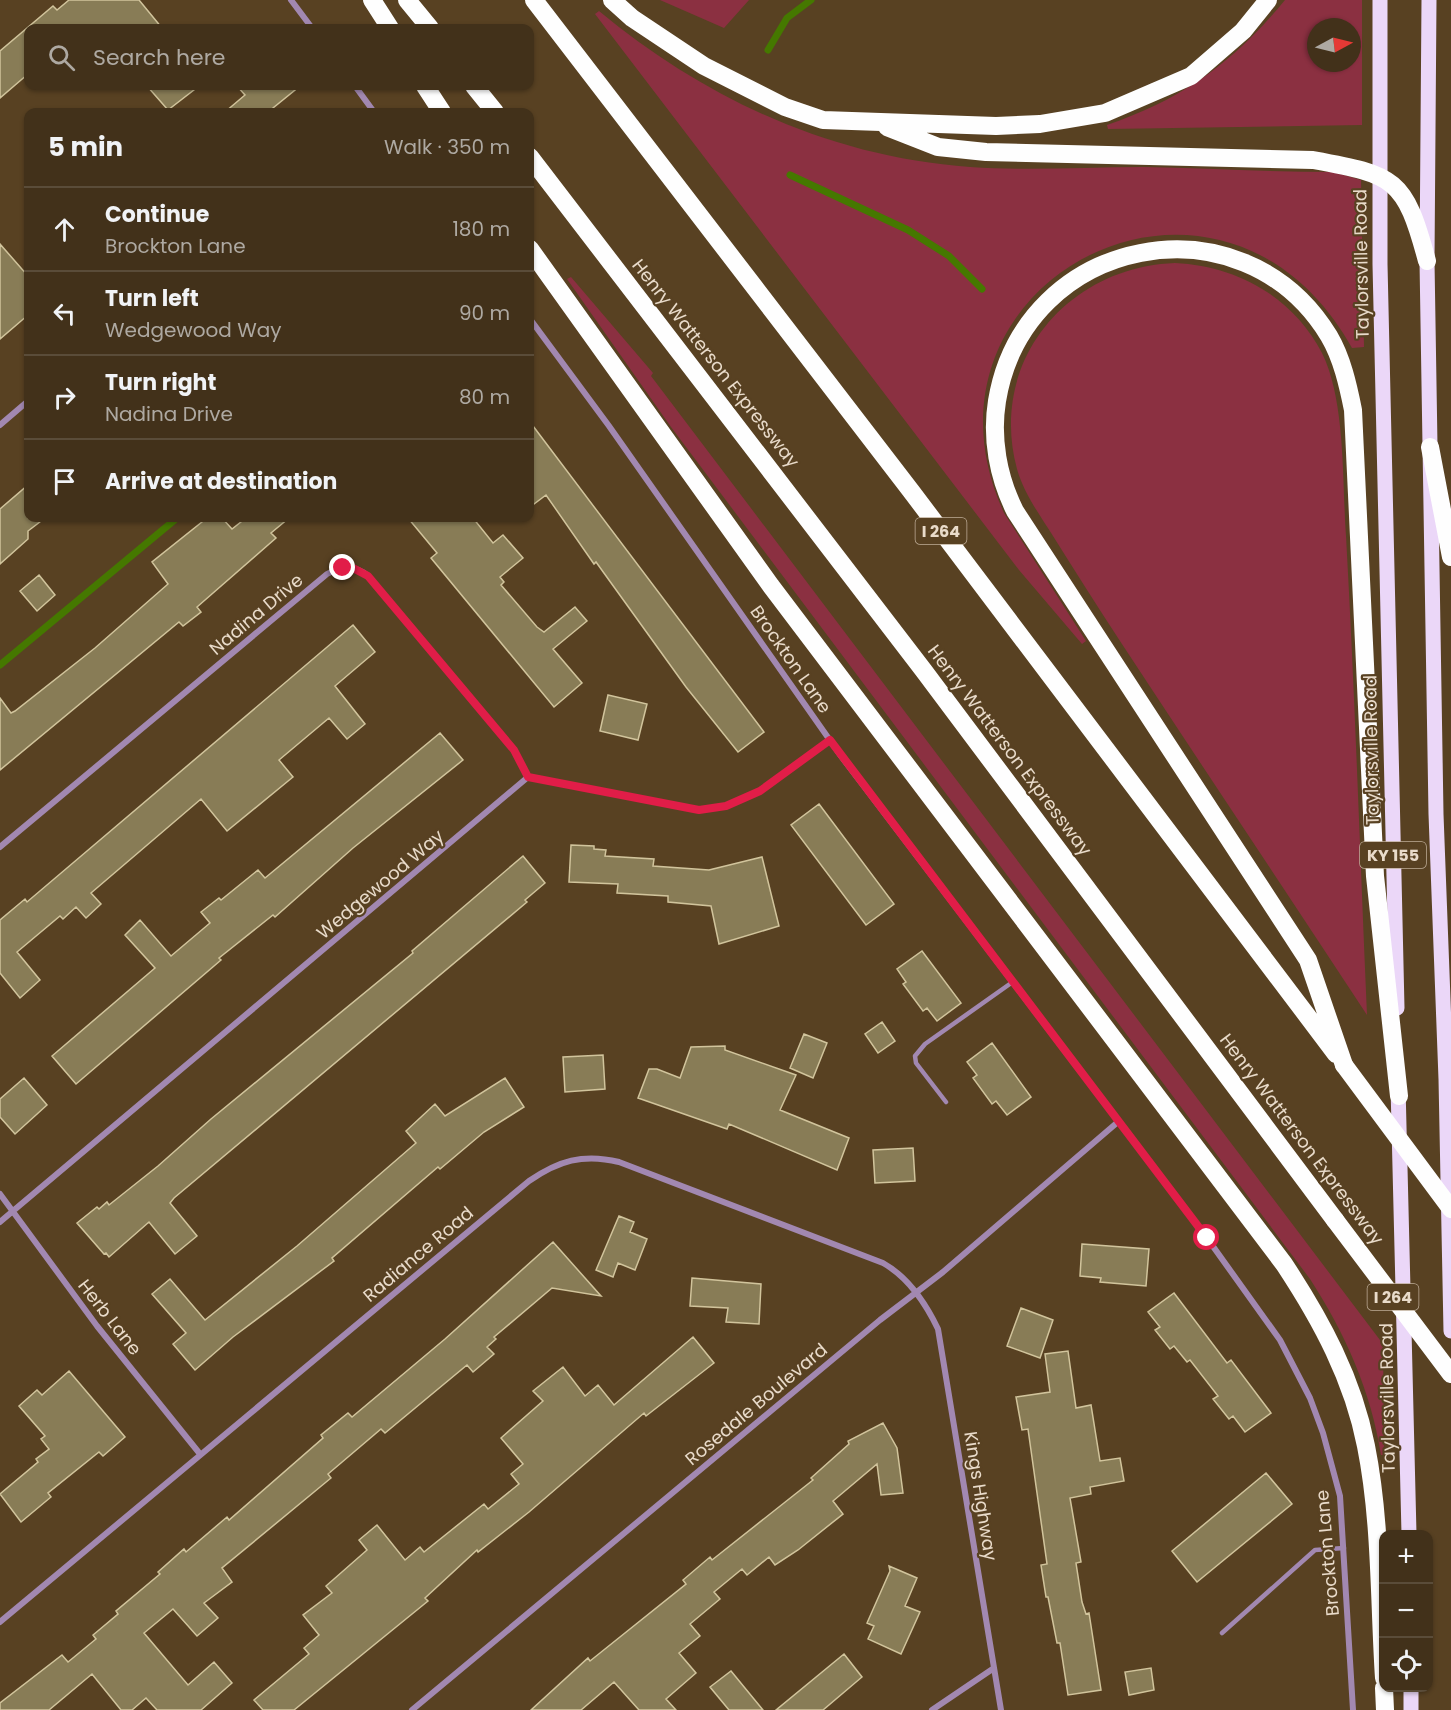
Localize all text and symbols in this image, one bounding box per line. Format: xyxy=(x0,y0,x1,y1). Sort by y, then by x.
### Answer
north arrow xyxy=(1307,18,1361,72)
search box xyxy=(24,24,534,90)
icon: search xyxy=(45,41,78,74)
text: Search here xyxy=(93,42,226,73)
text: 5 min xyxy=(48,129,123,165)
text: Walk · 350 m xyxy=(384,133,510,161)
street label: Taylorsville Road xyxy=(1347,189,1375,339)
text: Continue xyxy=(105,199,209,230)
icon: ahead xyxy=(48,213,81,246)
text: 180 m xyxy=(452,215,510,243)
text: Brockton Lane xyxy=(105,232,246,260)
street label: Henry Watterson Expressway xyxy=(627,253,805,473)
text: Turn left xyxy=(105,283,199,314)
icon: left xyxy=(48,297,81,330)
text: 90 m xyxy=(459,299,510,327)
text: Wedgewood Way xyxy=(105,316,282,344)
text: Turn right xyxy=(105,367,216,398)
icon: right xyxy=(48,381,81,414)
text: 80 m xyxy=(459,383,510,411)
text: Nadina Drive xyxy=(105,400,233,428)
icon: arrive xyxy=(48,465,81,498)
text: Arrive at destination xyxy=(105,466,337,497)
road number: I 264 xyxy=(916,518,966,544)
route end xyxy=(329,554,355,580)
street label: Nadina Drive xyxy=(204,567,308,661)
street label: Brockton Lane xyxy=(744,600,838,718)
street label: Henry Watterson Expressway xyxy=(922,639,1098,861)
street label: Taylorsville Road xyxy=(1357,675,1385,825)
street label: Wedgewood Way xyxy=(311,823,449,945)
road number: KY 155 xyxy=(1360,842,1426,868)
street label: Henry Watterson Expressway xyxy=(1214,1028,1390,1250)
street label: Radiance Road xyxy=(357,1200,479,1308)
route start xyxy=(1193,1224,1219,1250)
street label: Herb Lane xyxy=(72,1274,148,1360)
road number: I 264 xyxy=(1368,1284,1418,1310)
street label: Taylorsville Road xyxy=(1373,1323,1401,1473)
street label: Rosedale Boulevard xyxy=(680,1337,832,1471)
street label: Kings Highway xyxy=(958,1429,1004,1563)
street label: Brockton Lane xyxy=(1309,1489,1345,1617)
map controls xyxy=(1379,1530,1433,1692)
button: + xyxy=(1379,1530,1433,1584)
button: − xyxy=(1379,1584,1433,1638)
button: locate xyxy=(1379,1638,1433,1692)

